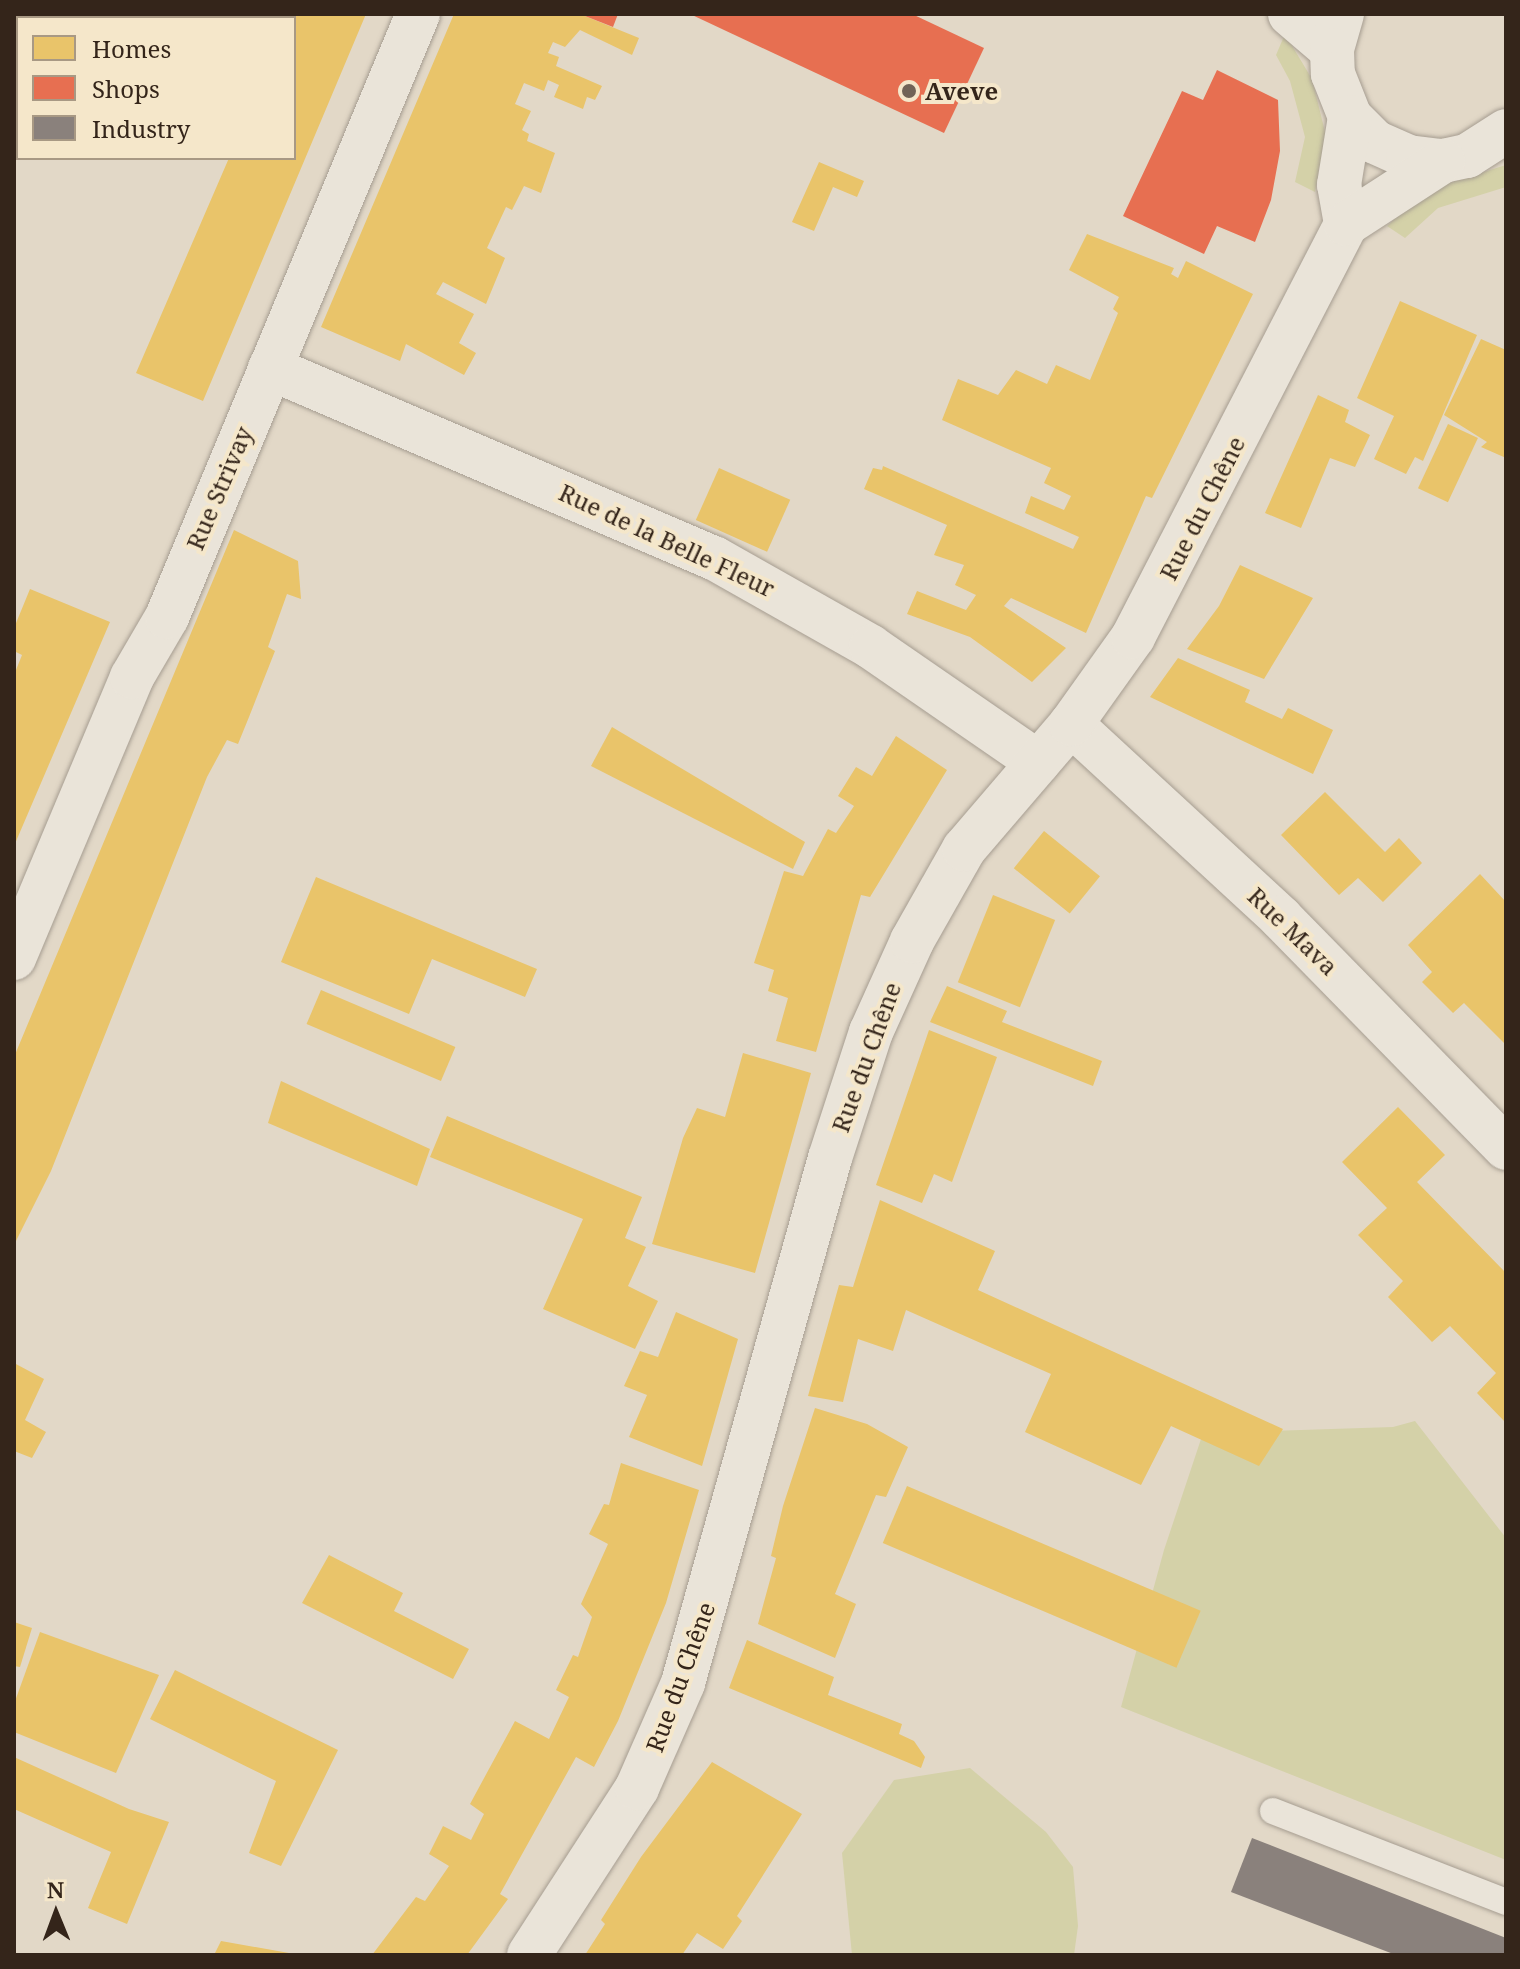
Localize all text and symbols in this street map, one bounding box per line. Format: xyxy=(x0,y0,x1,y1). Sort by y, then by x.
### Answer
legend xyxy=(16,16,296,160)
text: Homes xyxy=(92,32,171,65)
text: Shops xyxy=(92,72,160,105)
place label: Aveve xyxy=(925,77,998,105)
marker: Aveve xyxy=(900,82,918,100)
text: Industry xyxy=(92,112,190,145)
street label: Rue Strivay xyxy=(180,422,258,554)
street label: Rue du Chêne xyxy=(1153,431,1251,585)
street label: Rue de la Belle Fleur xyxy=(555,477,779,603)
street label: Rue Mava xyxy=(1242,881,1344,981)
street label: Rue du Chêne xyxy=(826,978,906,1136)
street label: Rue du Chêne xyxy=(640,1598,720,1756)
north arrow xyxy=(16,1873,96,1953)
text: N xyxy=(47,1874,65,1904)

